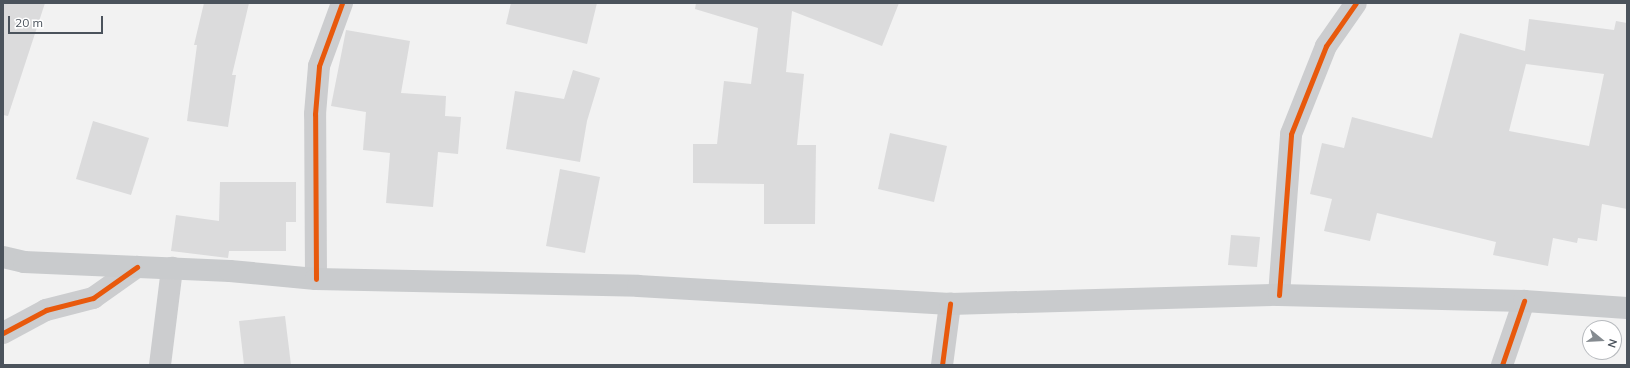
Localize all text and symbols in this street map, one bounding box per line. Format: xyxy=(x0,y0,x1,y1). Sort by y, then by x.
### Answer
scale bar xyxy=(10,8,105,34)
text: 20 m xyxy=(15,15,43,30)
north arrow xyxy=(1582,320,1622,360)
text: N xyxy=(1605,337,1620,350)

